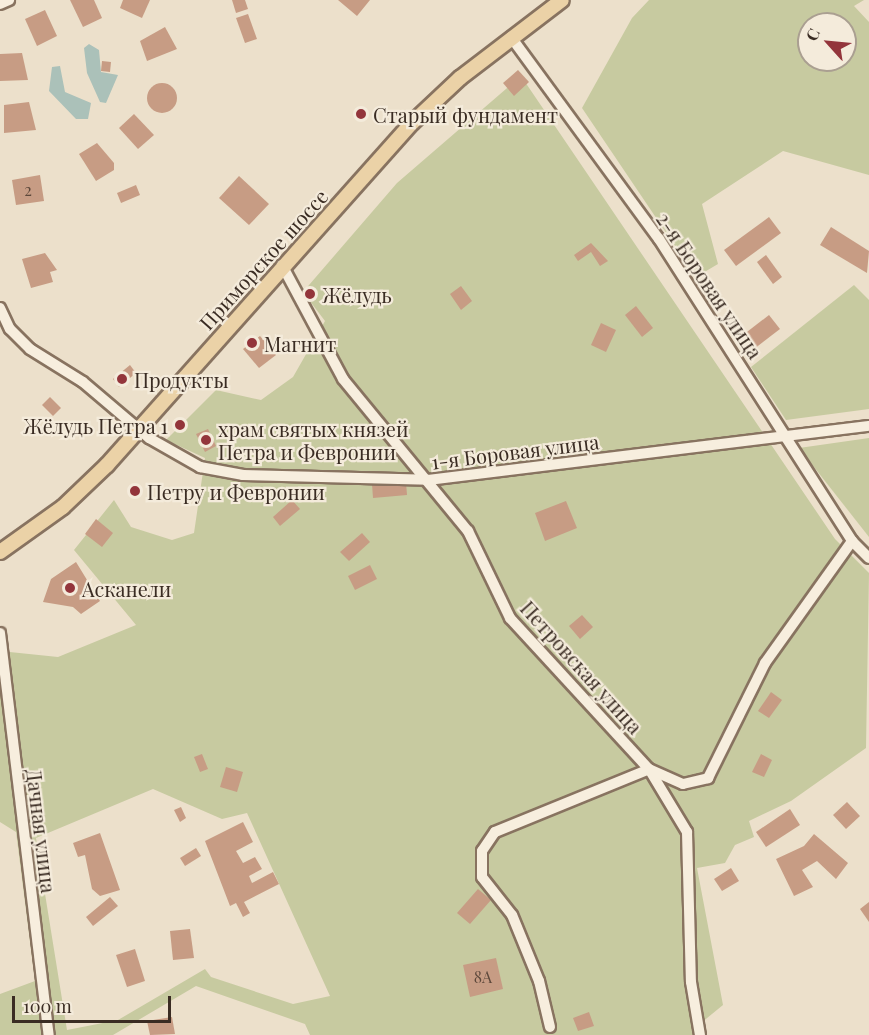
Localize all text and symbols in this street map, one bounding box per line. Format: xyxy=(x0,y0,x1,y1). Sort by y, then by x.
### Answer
north arrow xyxy=(797,12,857,72)
text: С xyxy=(800,25,824,44)
place label: Старый фундамент xyxy=(373,102,558,126)
marker: Старый фундамент xyxy=(354,107,368,121)
house number: 2 xyxy=(24,180,32,200)
street label: Приморское шоссе xyxy=(194,184,332,334)
street label: 2-я Боровая улица xyxy=(652,207,768,363)
place label: Жёлудь xyxy=(322,282,392,306)
marker: Жёлудь xyxy=(303,287,317,301)
place label: Магнит xyxy=(264,331,336,355)
marker: Магнит xyxy=(245,336,259,350)
place label: Продукты xyxy=(134,367,229,391)
marker: Продукты xyxy=(115,372,129,386)
place label: Жёлудь Петра 1 xyxy=(23,413,168,437)
place label: храм святых князей Петра и Февронии xyxy=(218,416,408,463)
marker: Жёлудь Петра 1 xyxy=(173,418,187,432)
street label: 1-я Боровая улица xyxy=(430,429,600,473)
marker: храм святых князей Петра и Февронии xyxy=(199,433,213,447)
place label: Петру и Февронии xyxy=(147,479,325,503)
marker: Петру и Февронии xyxy=(128,484,142,498)
place label: Асканели xyxy=(82,576,171,600)
marker: Асканели xyxy=(63,581,77,595)
street label: Петровская улица xyxy=(516,596,648,738)
street label: Дачная улица xyxy=(22,767,62,895)
house number: 8А xyxy=(474,967,492,987)
scale bar xyxy=(15,984,174,1022)
text: 100 m xyxy=(23,994,72,1018)

